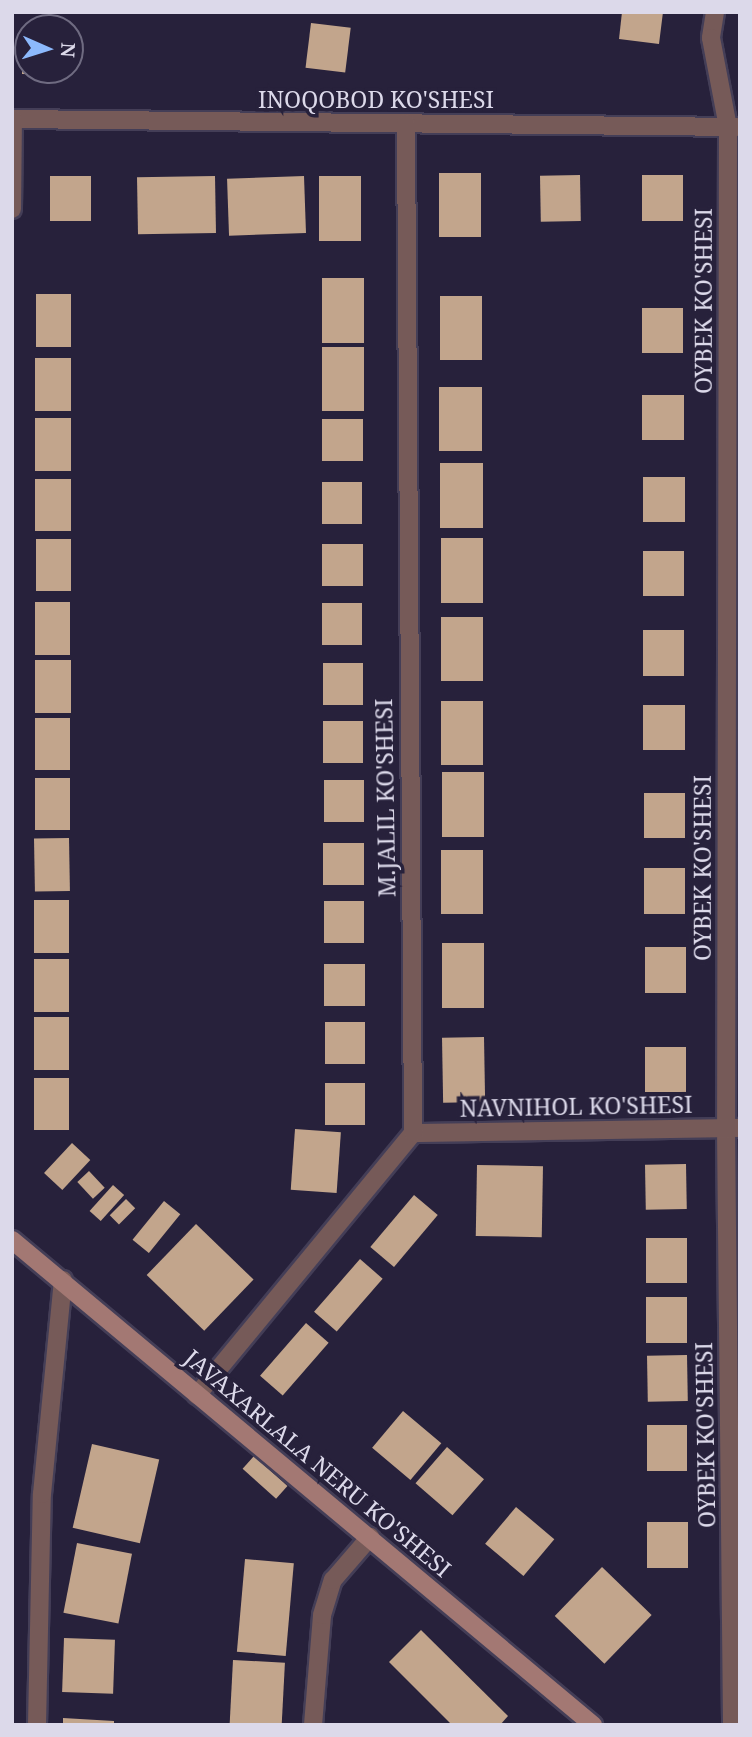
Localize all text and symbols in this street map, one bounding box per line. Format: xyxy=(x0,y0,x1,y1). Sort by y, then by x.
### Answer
north arrow xyxy=(14,14,84,84)
text: N xyxy=(55,42,81,58)
street label: INOQOBOD KO'SHESI xyxy=(258,85,494,113)
street label: OYBEK KO'SHESI xyxy=(689,208,717,394)
street label: M.JALIL KO'SHESI xyxy=(369,698,401,898)
street label: OYBEK KO'SHESI xyxy=(688,775,716,961)
street label: NAVNIHOL KO'SHESI xyxy=(459,1090,693,1122)
street label: OYBEK KO'SHESI xyxy=(690,1342,720,1528)
street label: JAVAXARLALA NERU KO'SHESI xyxy=(179,1343,457,1583)

